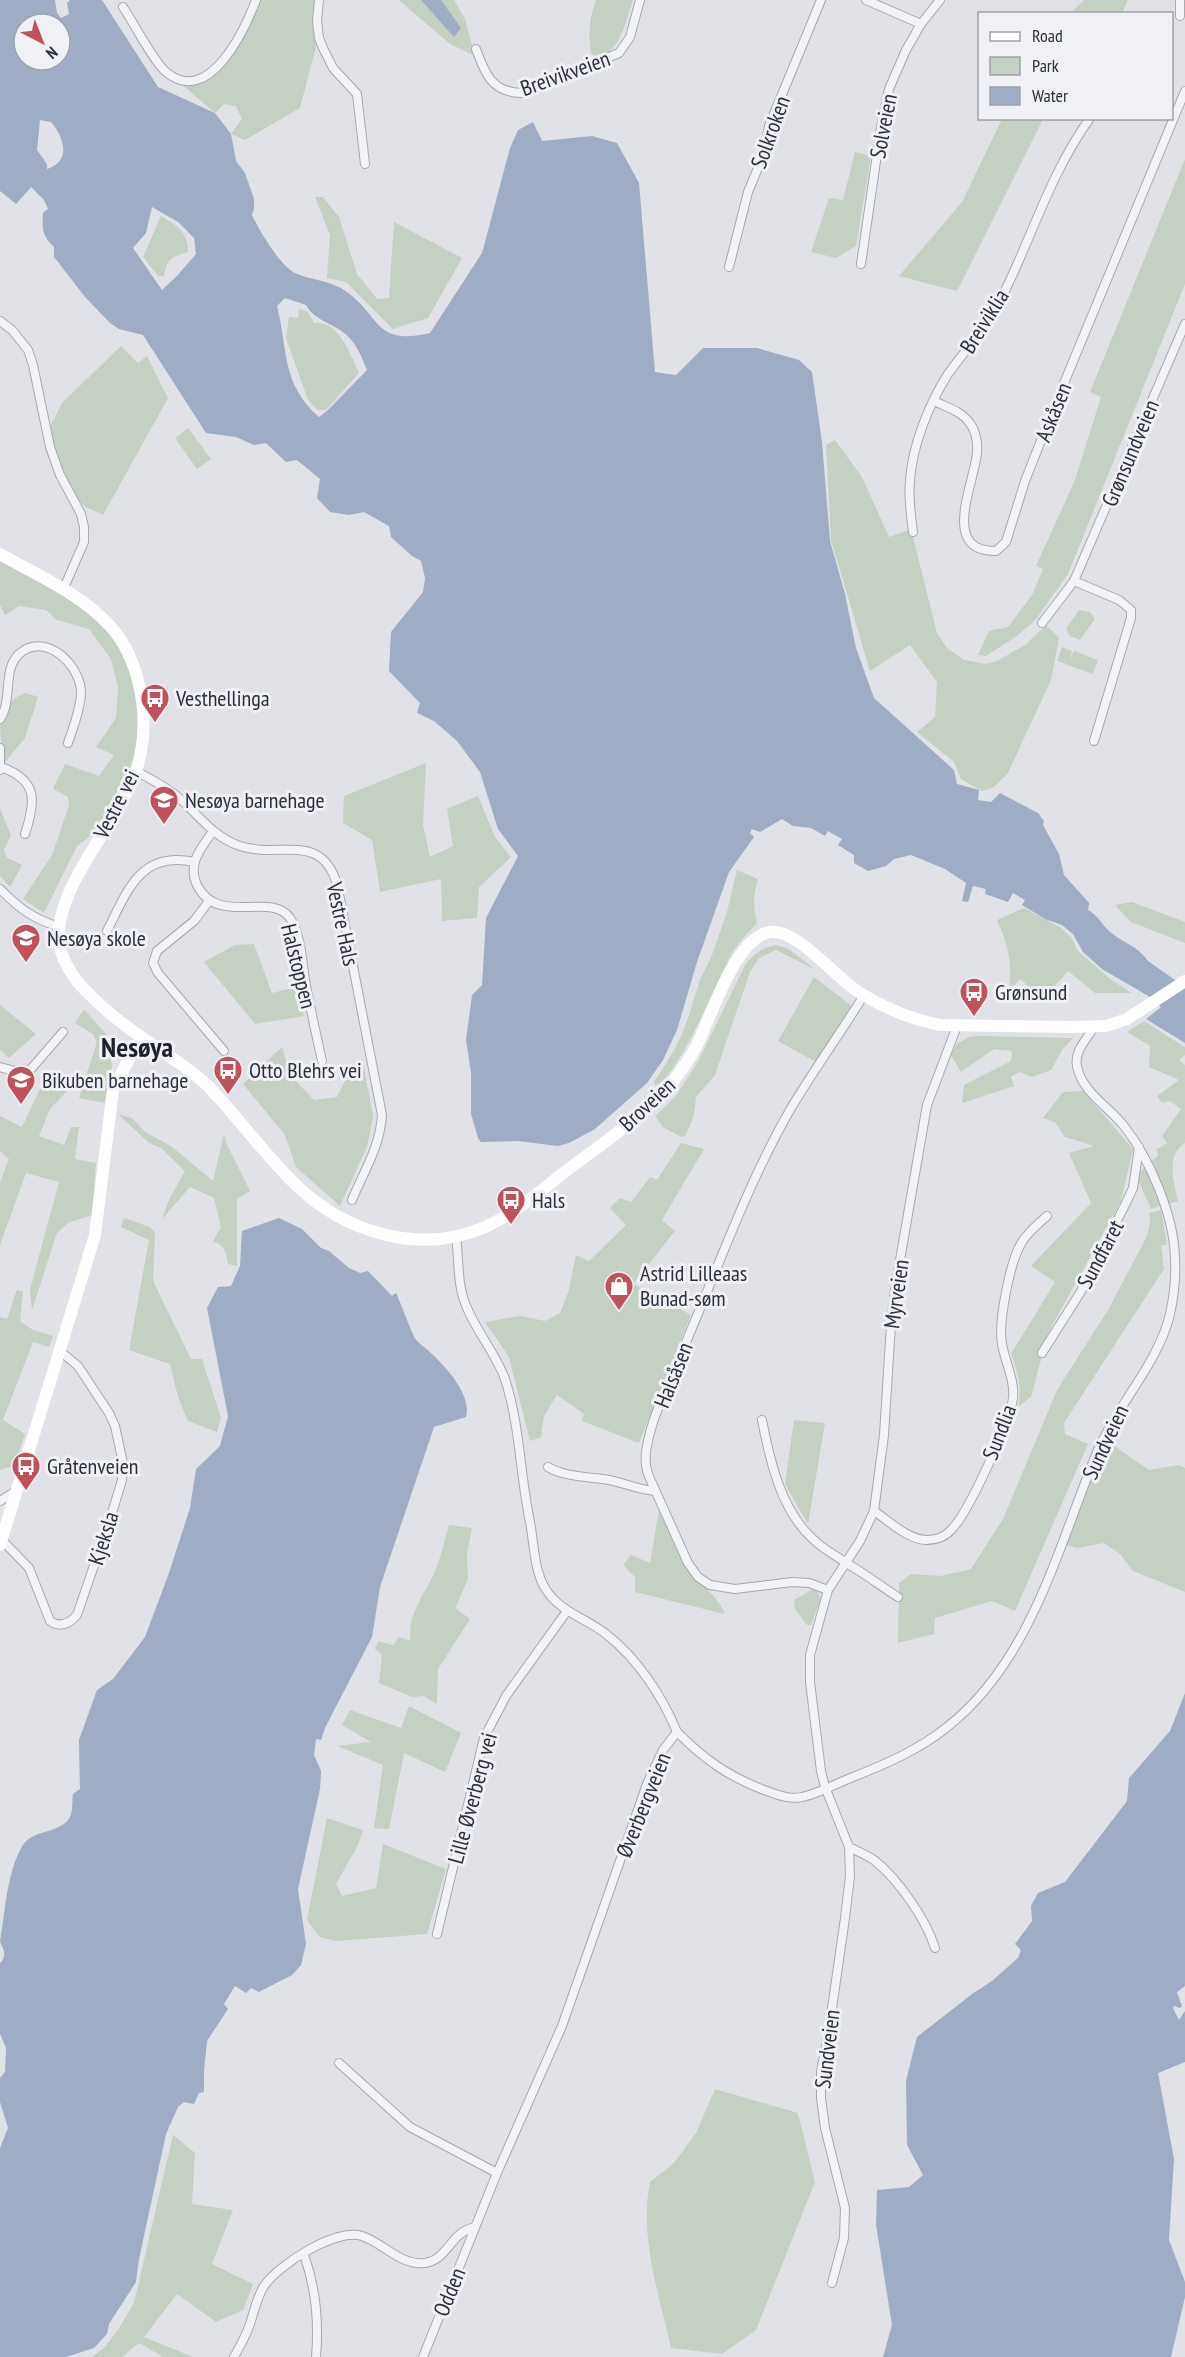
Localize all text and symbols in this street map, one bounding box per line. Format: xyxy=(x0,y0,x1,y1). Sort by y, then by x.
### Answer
north arrow xyxy=(12,12,72,72)
legend xyxy=(978,12,1173,120)
text: Road xyxy=(1032,24,1063,47)
text: N xyxy=(42,43,62,63)
street label: Breivikveien xyxy=(516,44,614,102)
text: Park xyxy=(1032,54,1059,77)
text: Water xyxy=(1032,84,1068,107)
street label: Solveien xyxy=(863,91,903,161)
street label: Solkroken xyxy=(744,92,796,172)
street label: Breiviklia xyxy=(953,284,1015,358)
street label: Askåsen xyxy=(1029,378,1077,446)
street label: Grønsundveien xyxy=(1095,395,1165,511)
bus stop icon: Vesthellinga xyxy=(139,682,171,724)
place label: Vesthellinga xyxy=(175,684,269,712)
street label: Vestre vei xyxy=(86,765,145,844)
school or university icon: Nesøya barnehage xyxy=(148,784,180,826)
place label: Nesøya barnehage xyxy=(185,786,325,814)
street label: Vestre Hals xyxy=(320,879,365,968)
street label: Halstoppen xyxy=(275,921,323,1011)
school or university icon: Nesøya skole xyxy=(10,922,42,964)
place label: Nesøya skole xyxy=(47,924,146,952)
bus stop icon: Grønsund xyxy=(958,976,990,1018)
place label: Grønsund xyxy=(995,978,1067,1006)
district label: Nesøya xyxy=(101,1028,173,1065)
bus stop icon: Otto Blehrs vei xyxy=(212,1054,244,1096)
place label: Otto Blehrs vei xyxy=(249,1056,362,1084)
school or university icon: Bikuben barnehage xyxy=(5,1064,37,1106)
place label: Bikuben barnehage xyxy=(42,1066,188,1094)
street label: Broveien xyxy=(613,1071,681,1137)
bus stop icon: Hals xyxy=(495,1184,527,1226)
place label: Hals xyxy=(532,1186,565,1214)
street label: Sundfaret xyxy=(1070,1215,1130,1293)
street label: Myrveien xyxy=(877,1258,915,1330)
place label: Astrid Lilleaas Bunad-søm xyxy=(640,1259,747,1312)
shop icon: Astrid Lilleaas Bunad-søm xyxy=(603,1270,635,1312)
street label: Halsåsen xyxy=(647,1338,699,1412)
street label: Sundlia xyxy=(976,1400,1022,1464)
street label: Sundveien xyxy=(1076,1400,1134,1484)
bus stop icon: Gråtenveien xyxy=(10,1450,42,1492)
place label: Gråtenveien xyxy=(47,1452,138,1480)
street label: Kjeksla xyxy=(81,1508,125,1568)
street label: Lille Øverberg vei xyxy=(441,1729,503,1867)
street label: Øverbergveien xyxy=(609,1748,677,1862)
street label: Sundveien xyxy=(808,2008,846,2090)
street label: Odden xyxy=(427,2264,471,2320)

